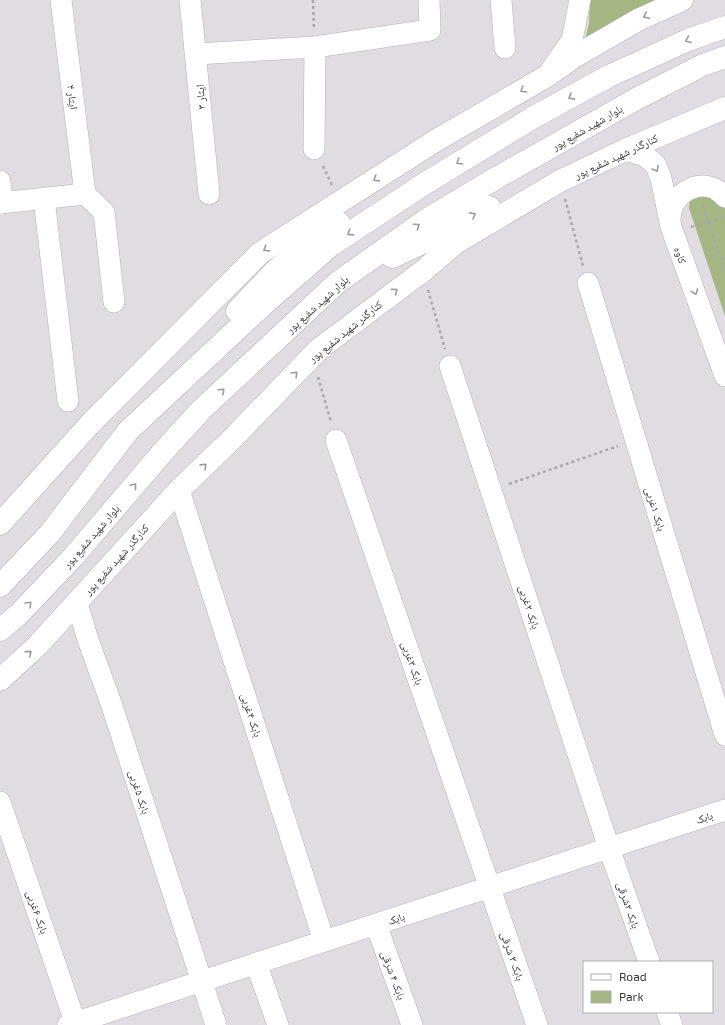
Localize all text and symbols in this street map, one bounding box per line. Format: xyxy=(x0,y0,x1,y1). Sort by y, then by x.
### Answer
one-way arrow xyxy=(643,11,651,19)
one-way arrow xyxy=(685,36,692,44)
street label: ایثار ۴ xyxy=(65,84,81,110)
street label: ایثار ۳ xyxy=(192,84,208,110)
one-way arrow xyxy=(520,85,527,93)
one-way arrow xyxy=(568,92,576,99)
street label: بلوار شهید شفیع پور xyxy=(548,101,625,154)
street label: کنارگذر شهید شفیع پور xyxy=(571,131,661,182)
one-way arrow xyxy=(456,158,463,165)
one-way arrow xyxy=(652,165,659,172)
one-way arrow xyxy=(373,174,380,181)
one-way arrow xyxy=(469,212,476,220)
one-way arrow xyxy=(413,224,420,231)
one-way arrow xyxy=(347,228,354,235)
one-way arrow xyxy=(263,244,270,252)
street label: کاوه xyxy=(672,245,690,266)
street label: بلوار شهید شفیع پور xyxy=(282,273,352,337)
one-way arrow xyxy=(391,289,398,296)
one-way arrow xyxy=(690,289,698,296)
street label: کنارگذر شهید شفیع پور xyxy=(305,297,385,366)
one-way arrow xyxy=(290,371,298,379)
one-way arrow xyxy=(217,388,225,396)
one-way arrow xyxy=(199,464,207,471)
one-way arrow xyxy=(129,483,136,491)
street label: بابک ۱غربی xyxy=(642,485,669,533)
street label: بلوار شهید شفیع پور xyxy=(59,502,123,572)
street label: کنارگذر شهید شفیع پور xyxy=(80,521,152,599)
street label: بابک ۲غربی xyxy=(516,583,543,631)
one-way arrow xyxy=(24,601,31,609)
street label: بابک ۳غربی xyxy=(399,639,427,687)
one-way arrow xyxy=(24,651,32,658)
street label: بابک ۴غربی xyxy=(238,691,265,739)
street label: بابک ۵غربی xyxy=(126,768,153,816)
street label: بابک xyxy=(694,808,714,826)
street label: بابک ۲شرقی xyxy=(614,880,643,930)
street label: بابک ۶غربی xyxy=(24,888,52,936)
street label: بابک xyxy=(386,909,406,927)
street label: بابک ۳ شرقی xyxy=(498,930,527,983)
street label: بابک ۴ شرقی xyxy=(378,949,409,1002)
legend xyxy=(583,961,713,1013)
text: Road xyxy=(619,969,647,983)
text: Park xyxy=(619,989,644,1003)

